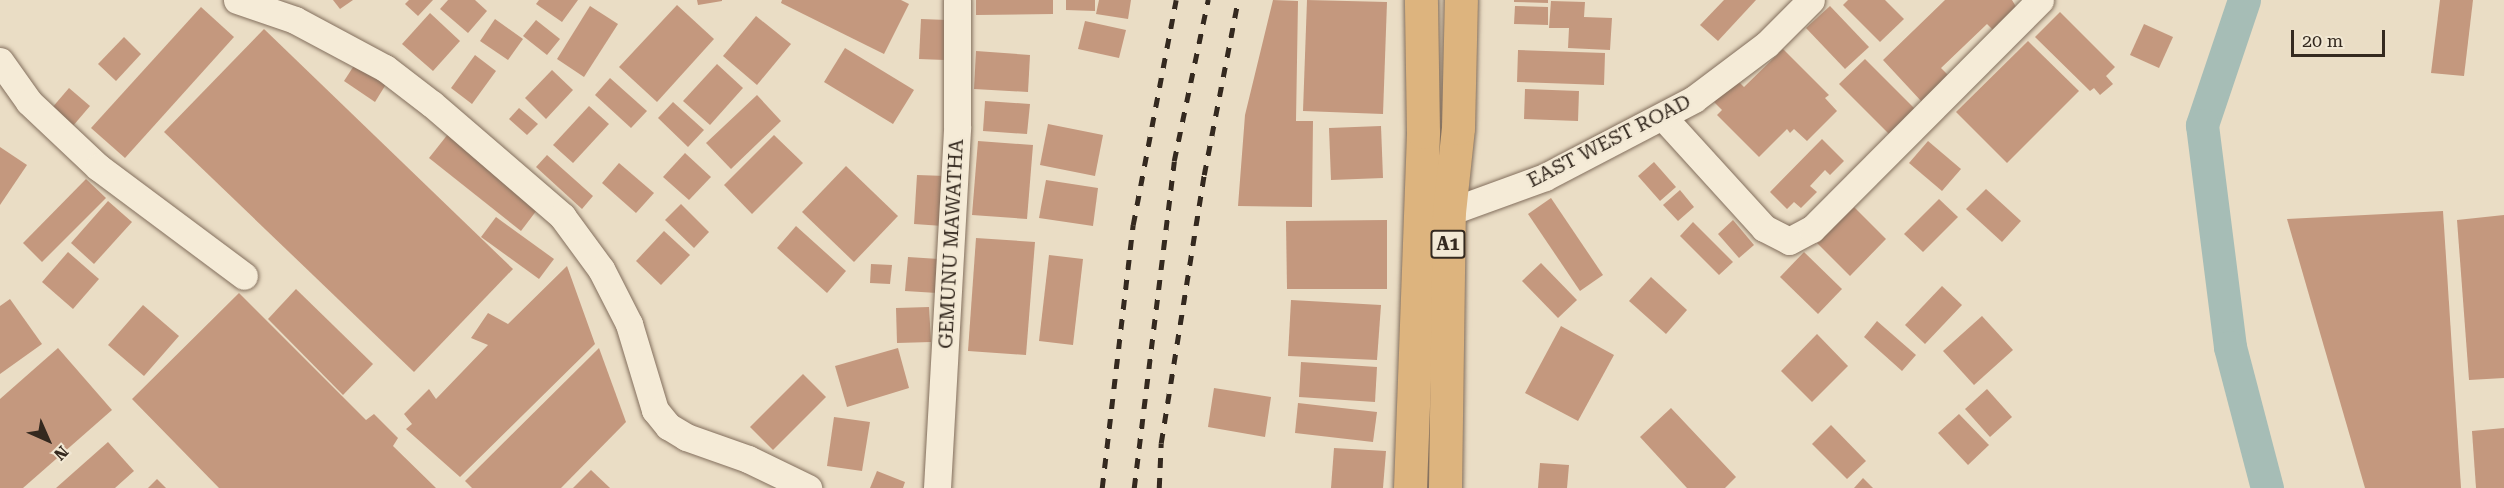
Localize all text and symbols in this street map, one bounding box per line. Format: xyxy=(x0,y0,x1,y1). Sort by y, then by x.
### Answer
scale bar xyxy=(2294,18,2388,56)
text: 20 m xyxy=(2302,30,2343,51)
street label: EAST WEST ROAD xyxy=(1523,89,1695,193)
street label: GEMUNU MAWATHA xyxy=(934,139,968,349)
road number: A1 xyxy=(1430,229,1466,259)
north arrow xyxy=(18,410,78,470)
text: N xyxy=(50,442,72,464)

